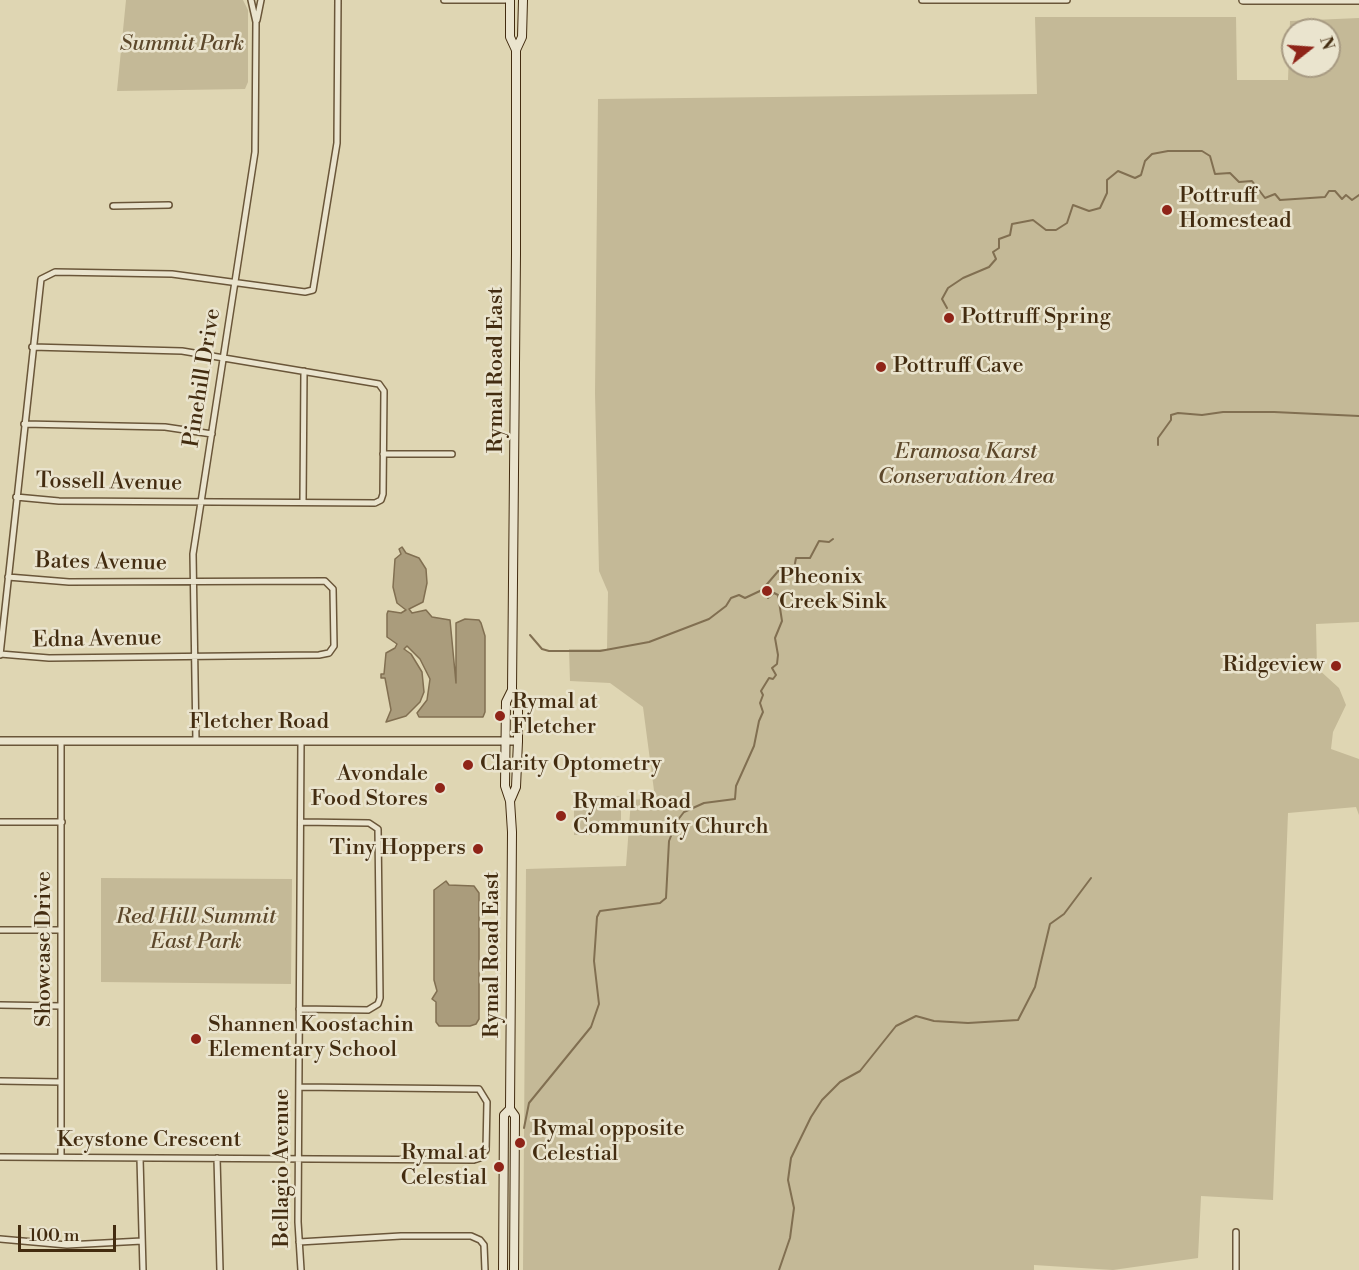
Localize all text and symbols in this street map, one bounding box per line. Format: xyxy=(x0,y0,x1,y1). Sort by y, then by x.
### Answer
north arrow xyxy=(1281,18,1341,78)
park label: Summit Park xyxy=(120,32,244,58)
text: N xyxy=(1315,34,1338,52)
place label: Pottruff Homestead xyxy=(1179,184,1292,236)
marker: Pottruff Homestead xyxy=(1160,203,1174,217)
street label: Rymal Road East xyxy=(484,287,510,453)
place label: Pottruff Spring xyxy=(961,305,1111,331)
street label: Pinehill Drive xyxy=(179,307,227,449)
marker: Pottruff Spring xyxy=(942,311,956,325)
place label: Pottruff Cave xyxy=(893,354,1024,380)
marker: Pottruff Cave xyxy=(874,360,888,374)
park label: Eramosa Karst Conservation Area xyxy=(878,440,1054,492)
street label: Tossell Avenue xyxy=(36,469,182,497)
street label: Bates Avenue xyxy=(35,549,167,577)
place label: Pheonix Creek Sink xyxy=(779,565,886,616)
marker: Pheonix Creek Sink xyxy=(760,584,774,598)
street label: Edna Avenue xyxy=(32,626,162,654)
place label: Ridgeview xyxy=(1222,653,1324,679)
marker: Ridgeview xyxy=(1329,659,1343,673)
place label: Rymal at Fletcher xyxy=(512,690,598,742)
marker: Rymal at Fletcher xyxy=(493,709,507,723)
street label: Fletcher Road xyxy=(189,710,329,736)
place label: Clarity Optometry xyxy=(480,752,662,778)
marker: Clarity Optometry xyxy=(461,758,475,772)
place label: Avondale Food Stores xyxy=(311,762,428,813)
marker: Avondale Food Stores xyxy=(433,781,447,795)
place label: Rymal Road Community Church xyxy=(573,790,769,842)
marker: Rymal Road Community Church xyxy=(554,809,568,823)
place label: Tiny Hoppers xyxy=(330,836,466,862)
marker: Tiny Hoppers xyxy=(471,842,485,856)
street label: Showcase Drive xyxy=(32,871,58,1027)
street label: Rymal Road East xyxy=(480,872,506,1038)
park label: Red Hill Summit East Park xyxy=(116,905,276,956)
place label: Shannen Koostachin Elementary School xyxy=(208,1013,414,1064)
marker: Shannen Koostachin Elementary School xyxy=(189,1032,203,1046)
street label: Bellagio Avenue xyxy=(270,1089,296,1247)
place label: Rymal opposite Celestial xyxy=(532,1117,685,1168)
street label: Keystone Crescent xyxy=(57,1128,241,1154)
marker: Rymal opposite Celestial xyxy=(513,1136,527,1150)
place label: Rymal at Celestial xyxy=(401,1141,487,1192)
marker: Rymal at Celestial xyxy=(492,1160,506,1174)
scale bar xyxy=(21,1213,118,1251)
text: 100 m xyxy=(29,1224,80,1247)

